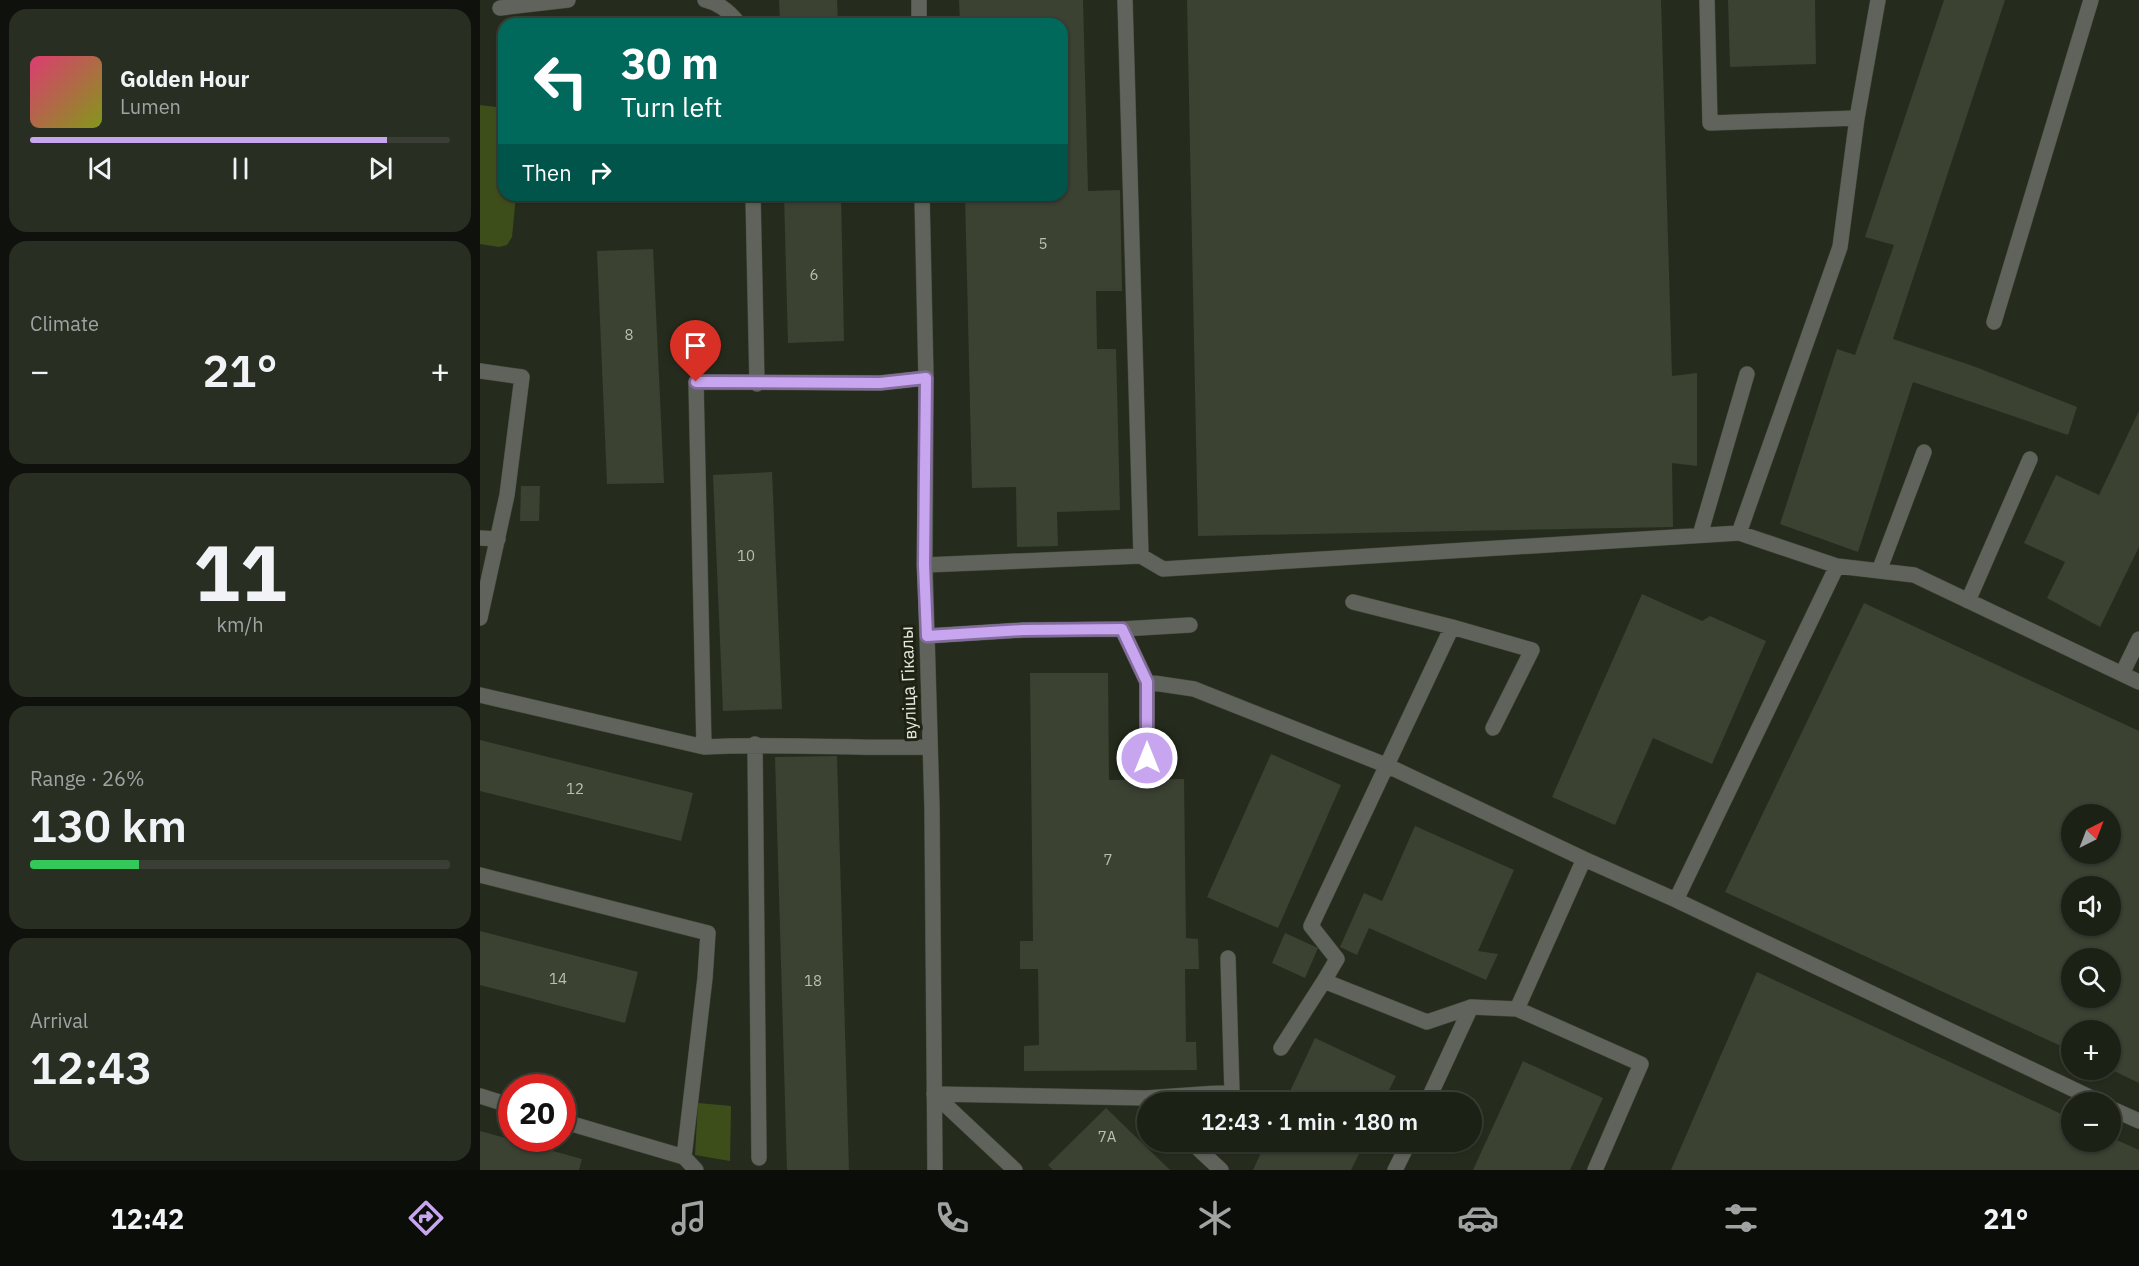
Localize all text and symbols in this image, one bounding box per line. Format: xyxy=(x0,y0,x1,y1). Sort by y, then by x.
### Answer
text: 30 m xyxy=(621,36,719,91)
icon: left xyxy=(522,42,600,120)
text: Golden Hour xyxy=(120,64,249,93)
text: Turn left xyxy=(621,89,722,124)
text: Lumen xyxy=(120,93,181,120)
icon: previous xyxy=(84,152,117,185)
icon: pause xyxy=(224,152,257,185)
icon: next xyxy=(364,152,397,185)
icon: right xyxy=(584,156,617,189)
text: Then xyxy=(522,158,572,187)
house number: 5 xyxy=(1038,234,1048,253)
house number: 6 xyxy=(809,265,819,284)
text: Climate xyxy=(30,310,99,337)
pin xyxy=(670,320,721,382)
house number: 8 xyxy=(624,325,634,344)
icon: arrive xyxy=(679,329,712,362)
text: 21° xyxy=(202,341,278,399)
text: − xyxy=(30,349,50,392)
text: + xyxy=(430,349,450,392)
text: 11 xyxy=(193,521,287,622)
house number: 10 xyxy=(737,546,755,565)
text: km/h xyxy=(216,611,264,638)
street label: вуліца Гікалы xyxy=(895,626,921,740)
position arrow xyxy=(1115,726,1179,790)
text: Range · 26% xyxy=(30,765,145,792)
house number: 12 xyxy=(566,779,584,798)
text: 130 km xyxy=(30,796,187,854)
north arrow xyxy=(2061,804,2121,864)
map controls xyxy=(2061,804,2121,1152)
house number: 7 xyxy=(1103,850,1113,869)
button: sound xyxy=(2061,876,2121,936)
button: search xyxy=(2061,948,2121,1008)
house number: 14 xyxy=(549,969,567,988)
house number: 18 xyxy=(804,971,822,990)
text: Arrival xyxy=(30,1007,88,1034)
button: + xyxy=(2061,1020,2121,1080)
text: 12:43 xyxy=(30,1038,152,1096)
speed limit sign: 20 xyxy=(498,1074,576,1152)
button: − xyxy=(2061,1092,2121,1152)
text: 12:43 · 1 min · 180 m xyxy=(1201,1107,1418,1136)
house number: 7А xyxy=(1098,1127,1117,1146)
icon: directions xyxy=(405,1197,447,1239)
icon: music xyxy=(668,1197,710,1239)
icon: phone xyxy=(931,1197,973,1239)
icon: climate xyxy=(1194,1197,1236,1239)
icon: car xyxy=(1457,1197,1499,1239)
icon: filters xyxy=(1720,1197,1762,1239)
text: 12:42 xyxy=(111,1201,184,1236)
text: 21° xyxy=(1983,1201,2028,1236)

